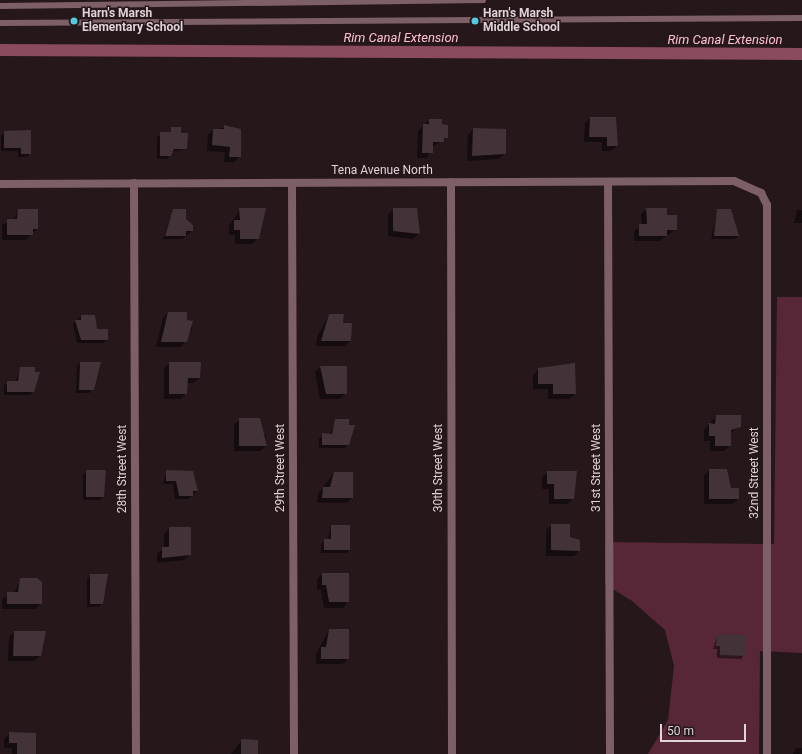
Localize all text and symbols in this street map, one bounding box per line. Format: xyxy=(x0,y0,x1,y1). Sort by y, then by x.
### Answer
place label: Harn's Marsh Elementary School xyxy=(82,7,183,35)
place label: Harn's Marsh Middle School xyxy=(483,7,560,35)
marker: Harn's Marsh Elementary School xyxy=(69,16,79,26)
marker: Harn's Marsh Middle School xyxy=(470,16,480,26)
water label: Rim Canal Extension xyxy=(343,30,459,46)
water label: Rim Canal Extension xyxy=(667,32,783,48)
street label: Tena Avenue North xyxy=(331,164,433,178)
street label: 29th Street West xyxy=(274,424,288,512)
street label: 30th Street West xyxy=(432,424,446,512)
street label: 31st Street West xyxy=(590,424,604,512)
street label: 28th Street West xyxy=(116,425,130,513)
street label: 32nd Street West xyxy=(748,427,762,519)
scale bar xyxy=(662,716,748,742)
text: 50 m xyxy=(667,724,694,738)

